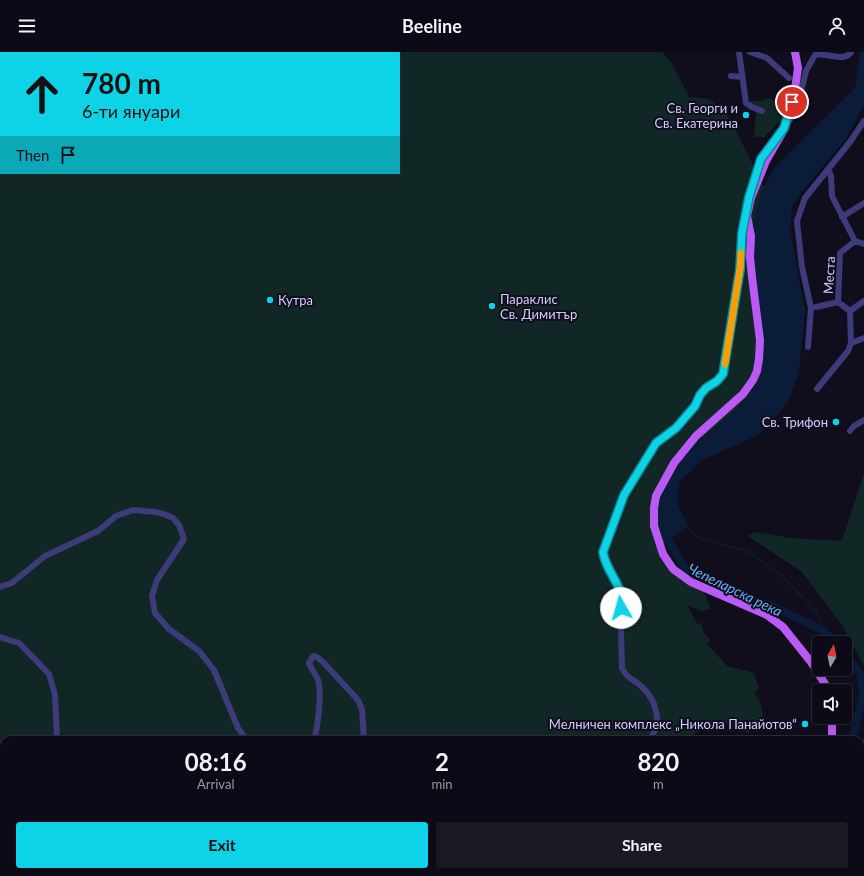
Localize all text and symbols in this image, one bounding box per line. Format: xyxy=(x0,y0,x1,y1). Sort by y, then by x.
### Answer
icon: menu xyxy=(16,15,38,37)
text: Beeline xyxy=(402,15,462,37)
icon: person xyxy=(826,15,848,37)
text: 780 m xyxy=(82,66,161,100)
icon: ahead xyxy=(16,68,68,120)
pin xyxy=(775,85,809,119)
icon: arrive xyxy=(781,91,803,113)
text: 6-ти януари xyxy=(82,100,180,122)
place label: Св. Георги и Св. Екатерина xyxy=(654,100,738,131)
marker: Св. Георги и Св. Екатерина xyxy=(741,110,751,120)
icon: arrive xyxy=(57,144,79,166)
text: Then xyxy=(16,146,49,164)
street label: Места xyxy=(820,256,838,294)
place label: Параклис Св. Димитър xyxy=(500,291,577,322)
place label: Кутра xyxy=(278,292,313,308)
marker: Кутра xyxy=(265,295,275,305)
marker: Параклис Св. Димитър xyxy=(487,301,497,311)
place label: Св. Трифон xyxy=(762,414,828,430)
marker: Св. Трифон xyxy=(831,417,841,427)
water label: Чепеларска река xyxy=(685,559,785,620)
position arrow xyxy=(600,587,642,629)
north arrow xyxy=(812,636,852,676)
map controls xyxy=(812,636,852,724)
button: sound xyxy=(812,684,852,724)
place label: Мелничен комплекс „Никола Панайотов“ xyxy=(549,716,797,732)
marker: Мелничен комплекс „Никола Панайотов“ xyxy=(800,719,810,729)
text: 08:16 xyxy=(185,747,247,776)
text: 2 xyxy=(435,747,449,776)
text: 820 xyxy=(637,747,679,776)
text: Arrival xyxy=(197,776,234,792)
text: min xyxy=(432,776,453,792)
text: m xyxy=(653,776,664,792)
button: Exit xyxy=(16,822,428,868)
button: Share xyxy=(436,822,848,868)

